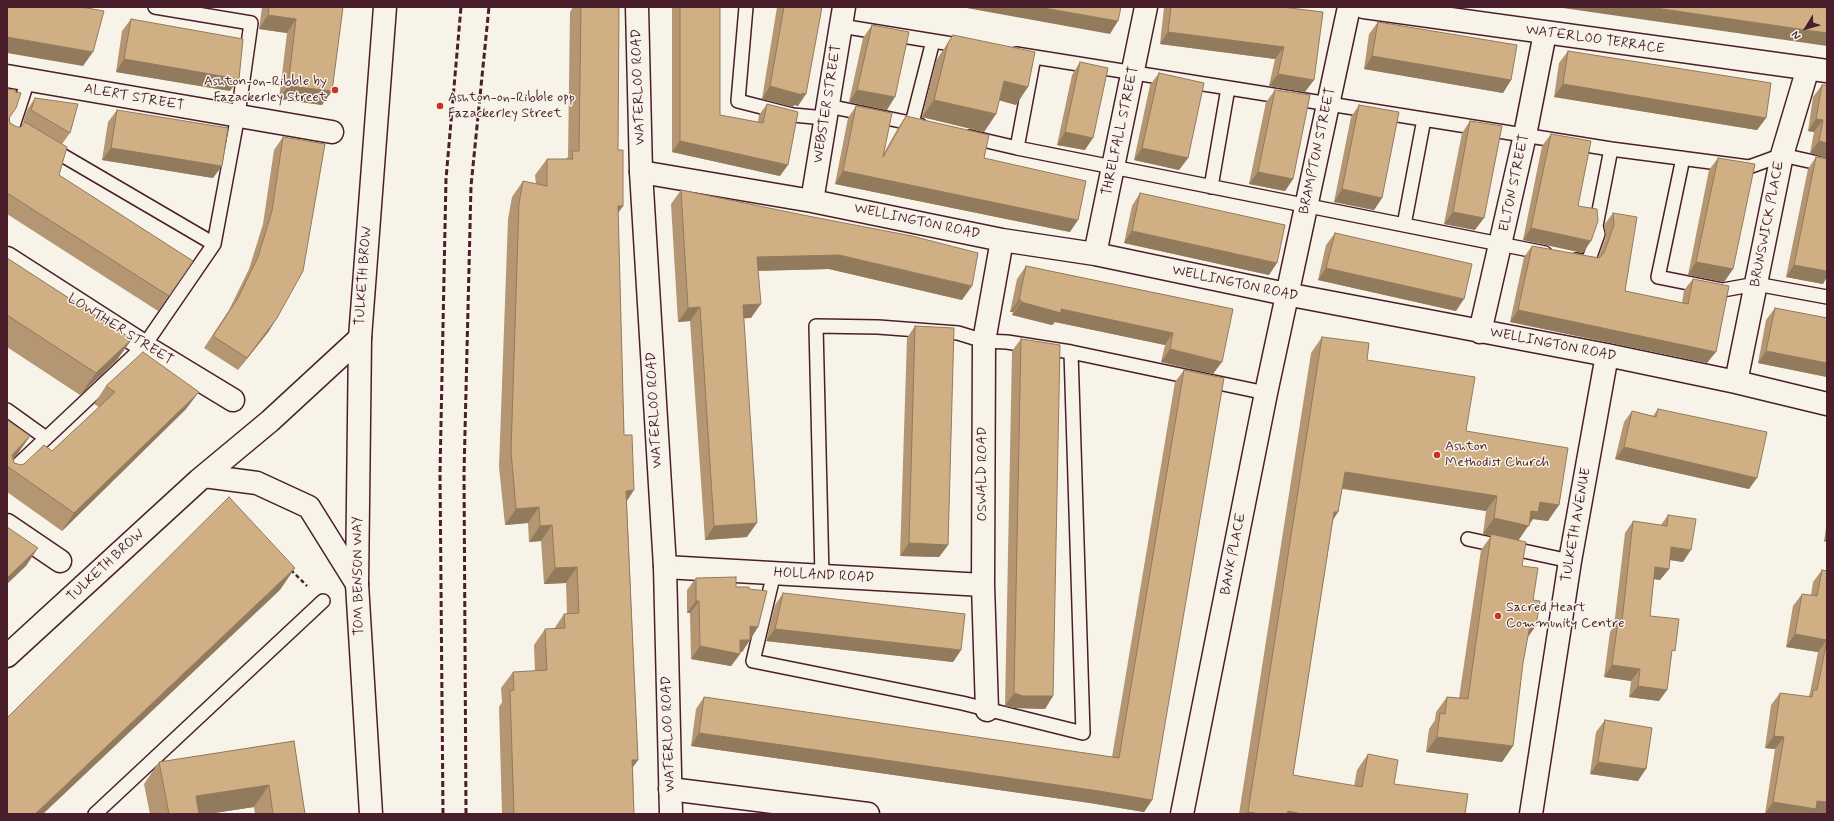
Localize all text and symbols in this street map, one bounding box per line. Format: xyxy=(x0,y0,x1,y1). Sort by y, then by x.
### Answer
north arrow xyxy=(1786,8,1826,48)
street label: WATERLOO TERRACE xyxy=(1524,22,1666,58)
text: N xyxy=(1789,28,1804,42)
street label: WATERLOO ROAD xyxy=(629,29,649,145)
street label: WEBSTER STREET xyxy=(810,43,846,165)
street label: THRELFALL STREET xyxy=(1099,65,1143,197)
place label: Ashton-on-Ribble by Fazackerley Street xyxy=(204,74,327,106)
street label: ALERT STREET xyxy=(83,81,185,115)
marker: Ashton-on-Ribble by Fazackerley Street xyxy=(330,85,340,95)
street label: BRAMPTON STREET xyxy=(1296,86,1340,216)
place label: Ashton-on-Ribble opp Fazackerley Street xyxy=(448,90,575,122)
marker: Ashton-on-Ribble opp Fazackerley Street xyxy=(435,101,445,111)
street label: ELTON STREET xyxy=(1496,133,1534,233)
street label: BRUNSWICK PLACE xyxy=(1748,159,1788,289)
street label: WELLINGTON ROAD xyxy=(852,200,982,244)
street label: TULKETH BROW xyxy=(352,226,376,326)
street label: WELLINGTON ROAD xyxy=(1170,262,1300,306)
street label: LOWTHER STREET xyxy=(64,291,176,369)
street label: WELLINGTON ROAD xyxy=(1488,324,1618,366)
street label: WATERLOO ROAD xyxy=(644,351,666,469)
street label: OSWALD ROAD xyxy=(975,426,991,522)
place label: Ashton Methodist Church xyxy=(1445,439,1549,472)
marker: Ashton Methodist Church xyxy=(1432,450,1442,460)
street label: TULKETH AVENUE xyxy=(1559,466,1595,584)
street label: BANK PLACE xyxy=(1218,511,1250,597)
street label: TOM BENSON WAY xyxy=(350,516,368,636)
street label: TULKETH BROW xyxy=(64,526,148,606)
street label: HOLLAND ROAD xyxy=(773,565,875,587)
place label: Sacred Heart Community Centre xyxy=(1506,600,1625,632)
marker: Sacred Heart Community Centre xyxy=(1493,611,1503,621)
street label: WATERLOO ROAD xyxy=(659,676,679,792)

